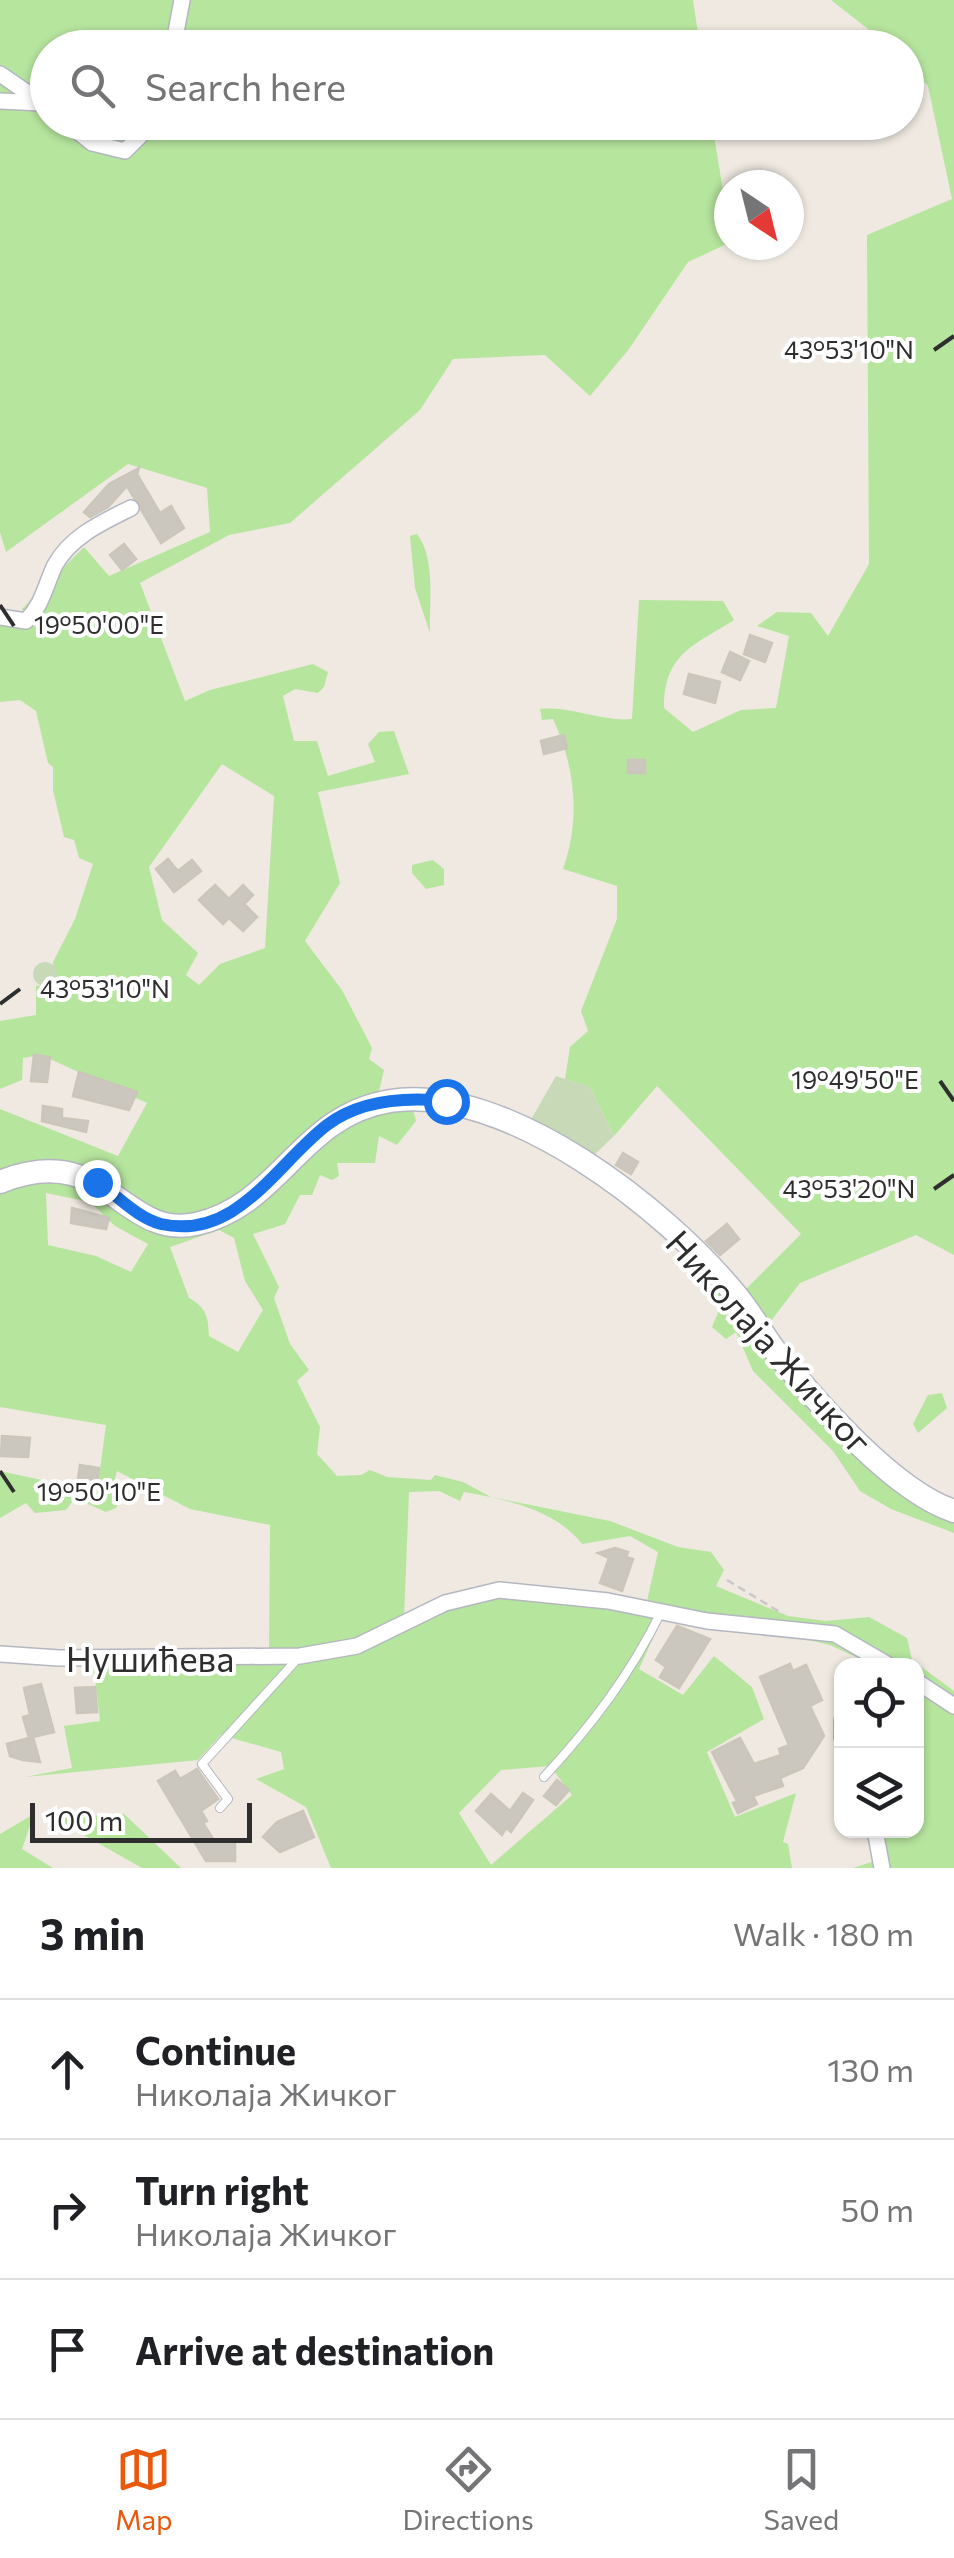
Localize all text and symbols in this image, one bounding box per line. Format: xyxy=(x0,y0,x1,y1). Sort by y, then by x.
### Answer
search box xyxy=(30,30,924,140)
icon: search xyxy=(65,58,120,113)
text: Search here xyxy=(145,62,346,109)
north arrow xyxy=(714,170,804,260)
text: 43°53'10"N xyxy=(784,334,914,364)
text: 19°50'00"E xyxy=(34,609,164,639)
text: 43°53'10"N xyxy=(40,973,170,1003)
text: 19°49'50"E xyxy=(791,1064,919,1094)
route start xyxy=(424,1079,470,1125)
route end xyxy=(75,1160,121,1206)
text: 43°53'20"N xyxy=(783,1173,915,1203)
street label: Николаја Жичког xyxy=(658,1220,882,1462)
text: 19°50'10"E xyxy=(37,1476,161,1506)
street label: Нушићева xyxy=(66,1636,234,1679)
map controls xyxy=(834,1658,924,1838)
button: locate xyxy=(834,1658,924,1748)
button: layers xyxy=(834,1748,924,1838)
scale bar xyxy=(30,1798,252,1842)
text: 100 m xyxy=(45,1803,123,1837)
text: 3 min xyxy=(40,1907,145,1959)
text: Walk · 180 m xyxy=(733,1913,914,1953)
text: Continue xyxy=(135,2026,296,2073)
icon: ahead xyxy=(40,2042,95,2097)
text: 130 m xyxy=(827,2049,914,2089)
text: Николаја Жичког xyxy=(135,2073,397,2113)
text: Turn right xyxy=(135,2166,309,2213)
icon: right xyxy=(40,2182,95,2237)
text: 50 m xyxy=(841,2189,914,2229)
text: Николаја Жичког xyxy=(135,2213,397,2253)
icon: arrive xyxy=(40,2322,95,2377)
text: Arrive at destination xyxy=(135,2326,494,2373)
tab: Map xyxy=(115,2442,173,2536)
tab: Directions xyxy=(402,2442,534,2536)
tab: Saved xyxy=(764,2442,839,2536)

